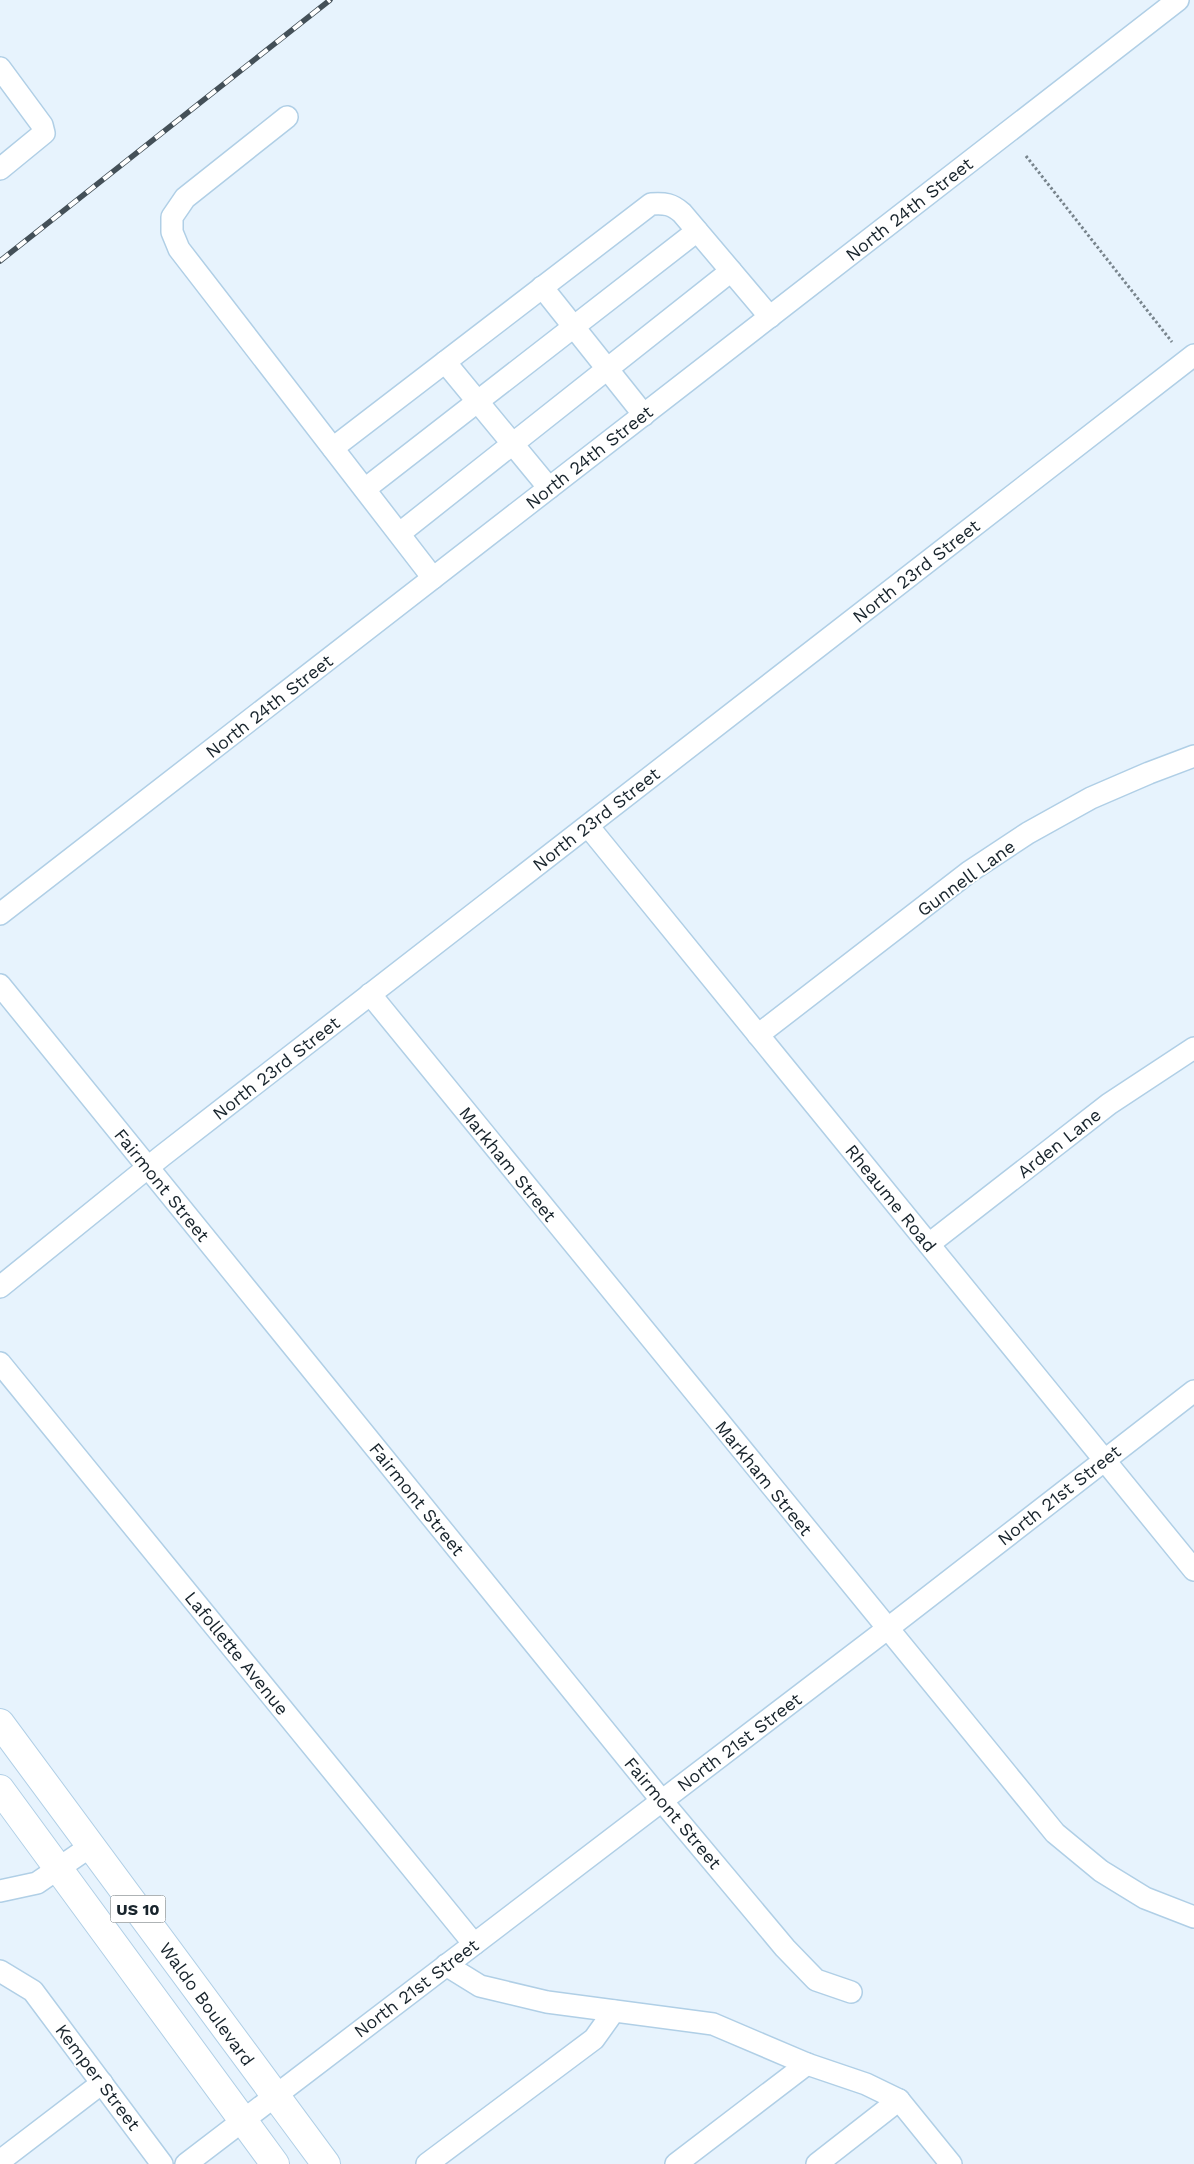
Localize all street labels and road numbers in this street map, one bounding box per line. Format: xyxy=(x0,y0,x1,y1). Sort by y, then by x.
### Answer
street label: North 24th Street xyxy=(841,153,977,265)
street label: North 24th Street xyxy=(521,401,657,513)
street label: North 23rd Street xyxy=(848,515,984,627)
street label: North 24th Street xyxy=(201,650,337,762)
street label: North 23rd Street xyxy=(528,763,664,875)
street label: Gunnell Lane xyxy=(913,835,1019,921)
street label: North 23rd Street xyxy=(208,1012,344,1124)
street label: Markham Street xyxy=(455,1102,561,1226)
street label: Arden Lane xyxy=(1013,1104,1105,1182)
street label: Fairmont Street xyxy=(110,1124,214,1246)
street label: Rheaume Road xyxy=(841,1140,941,1256)
street label: Markham Street xyxy=(711,1416,817,1540)
street label: Fairmont Street xyxy=(365,1438,469,1560)
street label: North 21st Street xyxy=(993,1440,1125,1550)
street label: Lafollette Avenue xyxy=(181,1587,293,1719)
street label: North 21st Street xyxy=(673,1688,806,1796)
street label: Fairmont Street xyxy=(620,1753,726,1873)
road number: US 10 xyxy=(110,1896,166,1922)
street label: North 21st Street xyxy=(350,1934,483,2042)
street label: Waldo Boulevard xyxy=(155,1938,259,2070)
street label: Kemper Street xyxy=(51,2020,145,2135)

